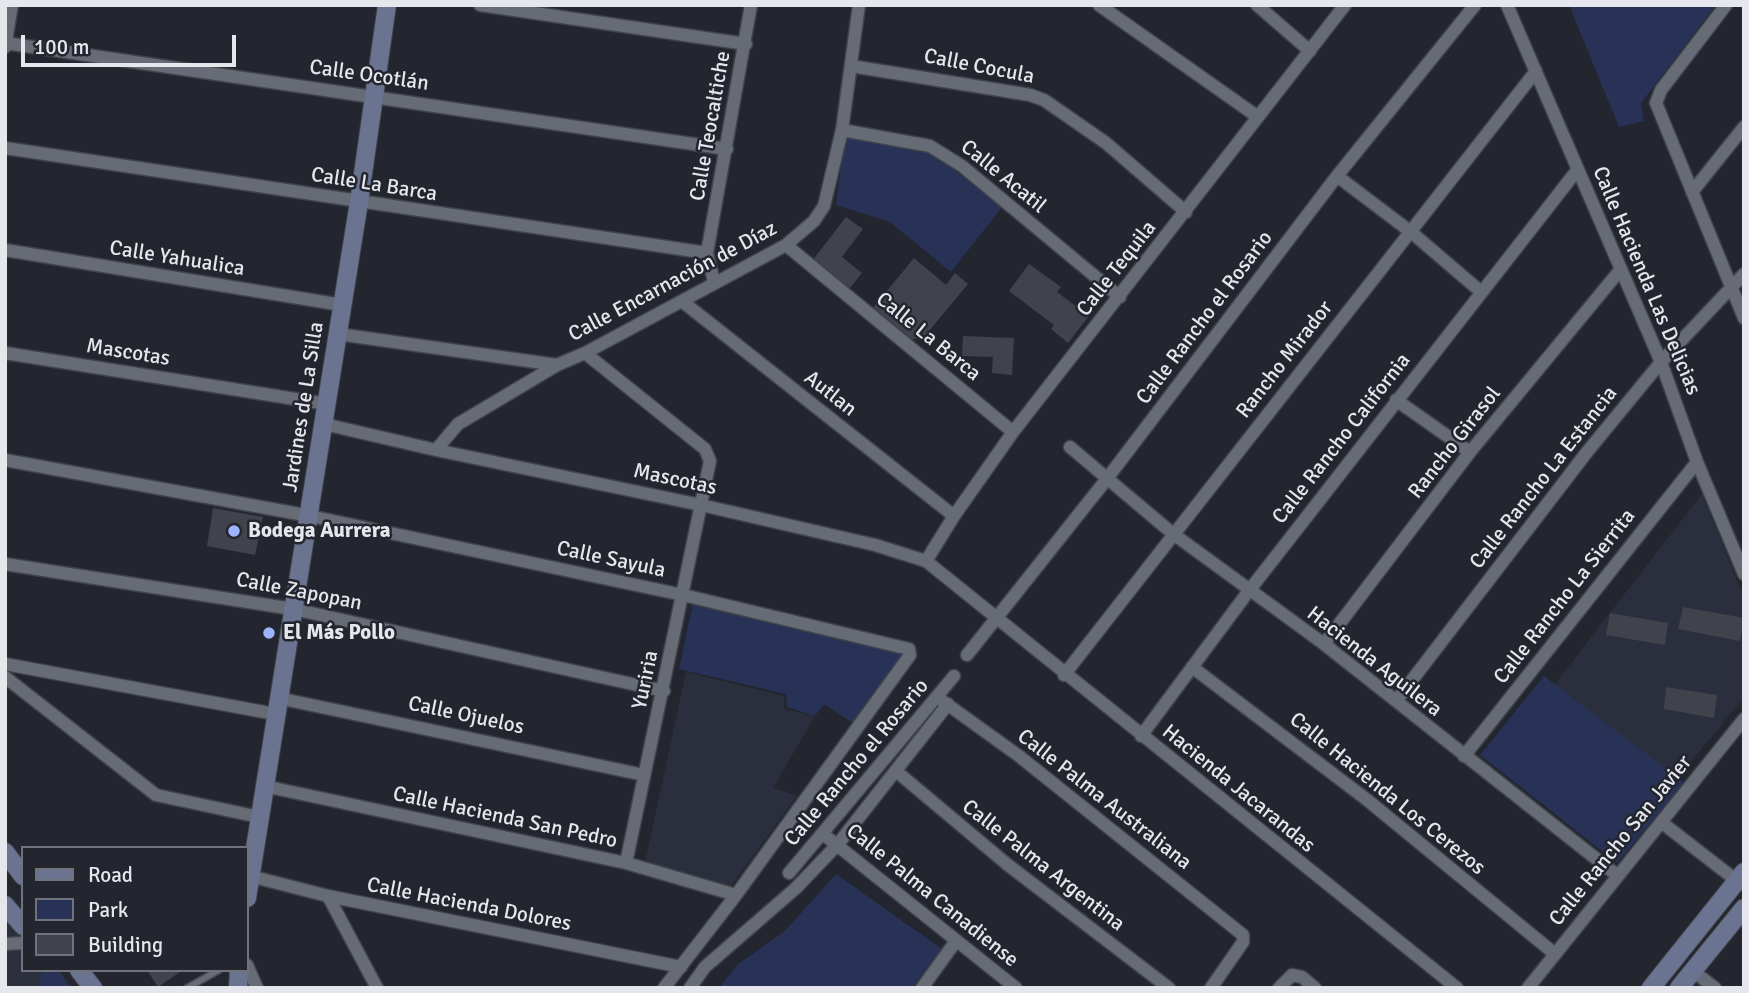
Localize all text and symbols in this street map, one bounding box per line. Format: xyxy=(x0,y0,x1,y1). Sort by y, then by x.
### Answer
scale bar xyxy=(24,21,240,65)
text: 100 m xyxy=(34,34,89,60)
street label: Calle Cocula xyxy=(922,44,1036,90)
street label: Calle Teocaltiche xyxy=(685,49,737,203)
street label: Calle Ocotlán xyxy=(308,55,430,97)
street label: Calle Acatil xyxy=(955,135,1051,219)
street label: Calle La Barca xyxy=(309,163,439,207)
street label: Calle Hacienda Las Delicias xyxy=(1586,163,1706,399)
street label: Calle Encarnación de Díaz xyxy=(565,216,781,348)
street label: Calle Tequila xyxy=(1072,216,1162,322)
street label: Calle Rancho el Rosario xyxy=(1132,226,1278,410)
street label: Calle Yahualica xyxy=(108,236,246,282)
street label: Calle La Barca xyxy=(871,287,985,387)
street label: Rancho Mirador xyxy=(1231,296,1339,424)
street label: Jardines de La Silla xyxy=(278,320,330,494)
street label: Mascotas xyxy=(84,334,172,372)
street label: Calle Rancho California xyxy=(1268,349,1416,529)
street label: Autlan xyxy=(799,366,861,422)
street label: Rancho Girasol xyxy=(1403,382,1507,504)
street label: Calle Rancho La Estancia xyxy=(1465,382,1623,574)
street label: Mascotas xyxy=(631,459,719,501)
street label: Calle Rancho La Sierrita xyxy=(1489,505,1641,689)
place label: Bodega Aurrera xyxy=(248,518,391,544)
marker: Bodega Aurrera xyxy=(226,523,242,539)
street label: Calle Sayula xyxy=(554,536,668,584)
street label: Calle Zapopan xyxy=(234,567,364,617)
street label: Hacienda Aguilera xyxy=(1301,601,1447,723)
place label: El Más Pollo xyxy=(283,620,395,646)
marker: El Más Pollo xyxy=(261,625,277,641)
street label: Yuriria xyxy=(628,648,664,712)
street label: Calle Rancho el Rosario xyxy=(780,674,934,852)
street label: Calle Ojuelos xyxy=(406,691,526,741)
street label: Calle Hacienda Los Cerezos xyxy=(1284,707,1490,881)
street label: Hacienda Jacarandas xyxy=(1156,720,1320,858)
street label: Calle Palma Australiana xyxy=(1012,724,1196,876)
street label: Calle Rancho San Javier xyxy=(1544,751,1698,931)
street label: Calle Hacienda San Pedro xyxy=(391,782,619,854)
street label: Calle Palma Argentina xyxy=(957,795,1129,937)
street label: Calle Palma Canadiense xyxy=(841,819,1023,973)
legend xyxy=(21,846,248,972)
text: Road xyxy=(88,862,133,888)
street label: Calle Hacienda Dolores xyxy=(365,873,573,937)
text: Park xyxy=(88,897,128,923)
text: Building xyxy=(88,932,163,958)

